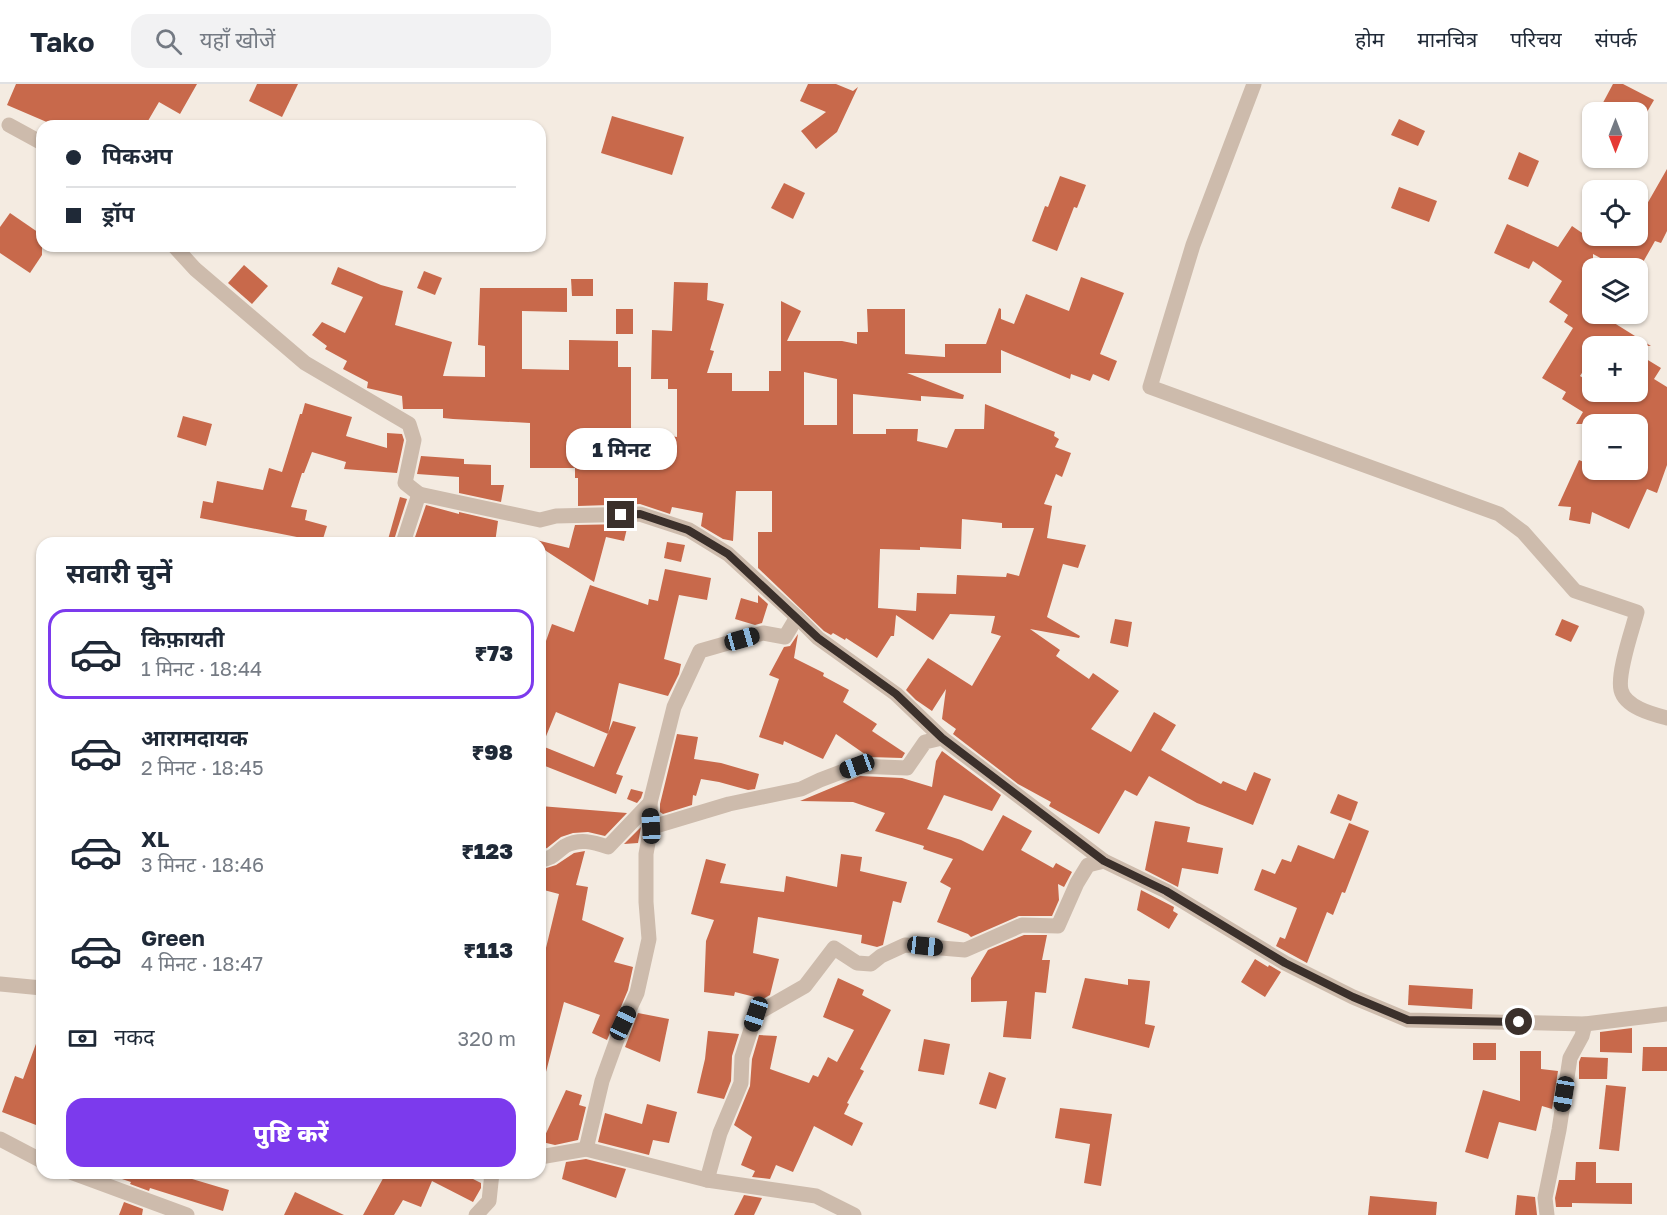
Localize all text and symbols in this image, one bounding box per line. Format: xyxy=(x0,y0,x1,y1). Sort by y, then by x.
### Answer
search box xyxy=(131,14,551,68)
text: Tako xyxy=(30,25,95,58)
icon: search xyxy=(152,25,185,58)
text: यहाँ खोजें xyxy=(200,26,275,53)
text: होम xyxy=(1355,26,1384,52)
text: मानचित्र xyxy=(1417,26,1477,52)
text: परिचय xyxy=(1510,26,1562,52)
text: संपर्क xyxy=(1595,26,1637,52)
north arrow xyxy=(1582,102,1648,168)
map controls xyxy=(1582,102,1648,480)
text: पिकअप xyxy=(102,142,173,169)
button: locate xyxy=(1582,180,1648,246)
text: ड्रॉप xyxy=(102,200,135,227)
button: layers xyxy=(1582,258,1648,324)
button: + xyxy=(1582,336,1648,402)
button: − xyxy=(1582,414,1648,480)
callout: 1 मिनट xyxy=(566,428,676,470)
text: 1 मिनट xyxy=(592,437,651,461)
route end xyxy=(607,501,634,528)
text: सवारी चुनें xyxy=(66,557,172,589)
text: किफ़ायती xyxy=(141,625,225,652)
car xyxy=(722,625,762,653)
icon: car xyxy=(69,627,123,681)
text: ₹73 xyxy=(474,639,513,666)
text: 1 मिनट · 18:44 xyxy=(141,656,262,680)
text: आरामदायक xyxy=(141,724,248,751)
icon: car xyxy=(69,726,123,780)
text: ₹98 xyxy=(472,738,513,765)
car xyxy=(837,751,877,781)
text: 2 मिनट · 18:45 xyxy=(141,755,264,779)
car xyxy=(641,808,661,844)
icon: car xyxy=(69,825,123,879)
text: XL xyxy=(141,825,169,852)
text: ₹123 xyxy=(461,837,513,864)
text: 3 मिनट · 18:46 xyxy=(141,852,264,876)
icon: car xyxy=(69,924,123,978)
text: Green xyxy=(141,924,205,951)
car xyxy=(906,935,944,957)
text: ₹113 xyxy=(463,936,513,963)
text: 4 मिनट · 18:47 xyxy=(141,951,263,975)
car xyxy=(742,994,770,1034)
car xyxy=(607,1003,639,1043)
route start xyxy=(1505,1008,1532,1035)
icon: cash xyxy=(66,1022,99,1055)
text: नकद xyxy=(114,1023,155,1050)
text: 320 m xyxy=(458,1026,516,1050)
car xyxy=(1552,1075,1576,1113)
button: पुष्टि करें xyxy=(66,1098,516,1167)

